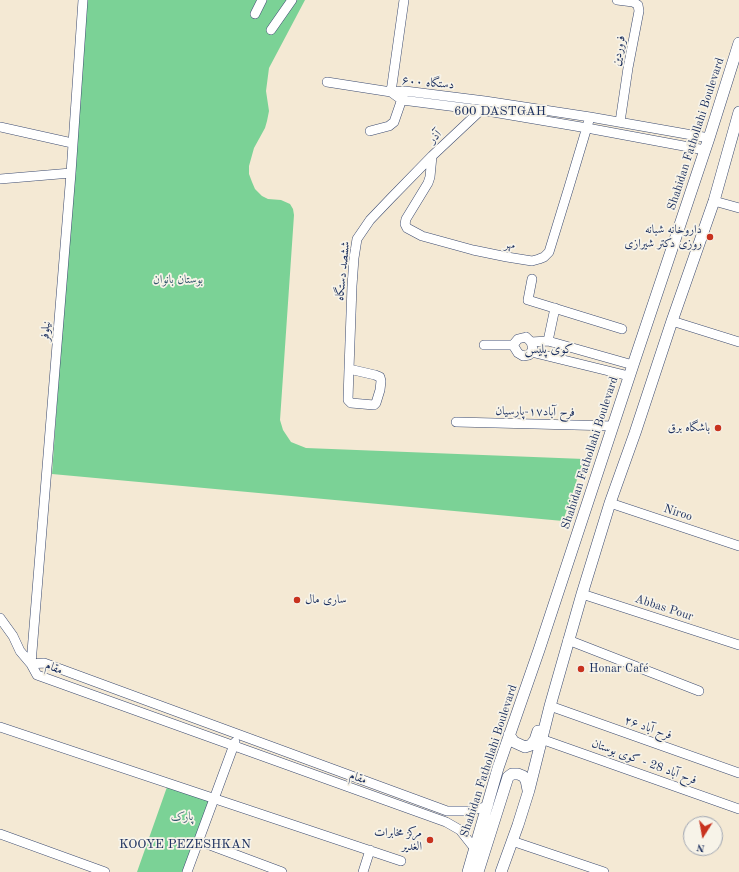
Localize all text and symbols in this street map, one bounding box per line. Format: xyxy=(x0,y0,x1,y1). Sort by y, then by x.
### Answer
street label: فروردین xyxy=(609,34,629,68)
street label: Shahidan Fathollahi Boulevard xyxy=(664,56,728,212)
street label: ۶۰۰ دستگاه xyxy=(401,74,455,92)
district label: 600 DASTGAH xyxy=(449,104,551,120)
street label: آذر xyxy=(425,127,445,147)
place label: داروخانه شبانه روزی دکتر شیرازی xyxy=(624,223,702,251)
marker: داروخانه شبانه روزی دکتر شیرازی xyxy=(705,232,715,242)
street label: مهر xyxy=(504,237,516,253)
street label: ششصد دستگاه xyxy=(333,241,353,301)
park label: بوستان بانوان xyxy=(153,273,203,287)
street label: نیلوفر xyxy=(38,320,54,342)
district label: کوی پلیس xyxy=(525,342,573,358)
street label: Shahidan Fathollahi Boulevard xyxy=(558,375,622,531)
street label: فرح آباد۱۷-پارسیان xyxy=(495,404,575,420)
place label: باشگاه برق xyxy=(668,421,710,435)
marker: باشگاه برق xyxy=(713,423,723,433)
street label: Niroo xyxy=(662,502,694,524)
street label: Abbas Pour xyxy=(633,592,695,624)
place label: ساری مال xyxy=(305,593,347,607)
marker: ساری مال xyxy=(292,595,302,605)
street label: مقام xyxy=(43,658,65,678)
place label: Honar Café xyxy=(589,662,649,676)
marker: Honar Café xyxy=(576,664,586,674)
street label: Shahidan Fathollahi Boulevard xyxy=(457,683,521,839)
street label: فرح آباد ۲۶ xyxy=(622,713,674,743)
street label: فرح آباد 28 - کوی بوستان xyxy=(589,736,699,788)
street label: مقام xyxy=(347,768,369,788)
park label: پارک xyxy=(171,810,193,824)
north arrow xyxy=(683,816,723,856)
place label: مرکز مخابرات الغدیر xyxy=(374,826,422,854)
marker: مرکز مخابرات الغدیر xyxy=(425,835,435,845)
district label: KOOYE PEZESHKAN xyxy=(111,837,259,853)
text: N xyxy=(696,841,706,853)

